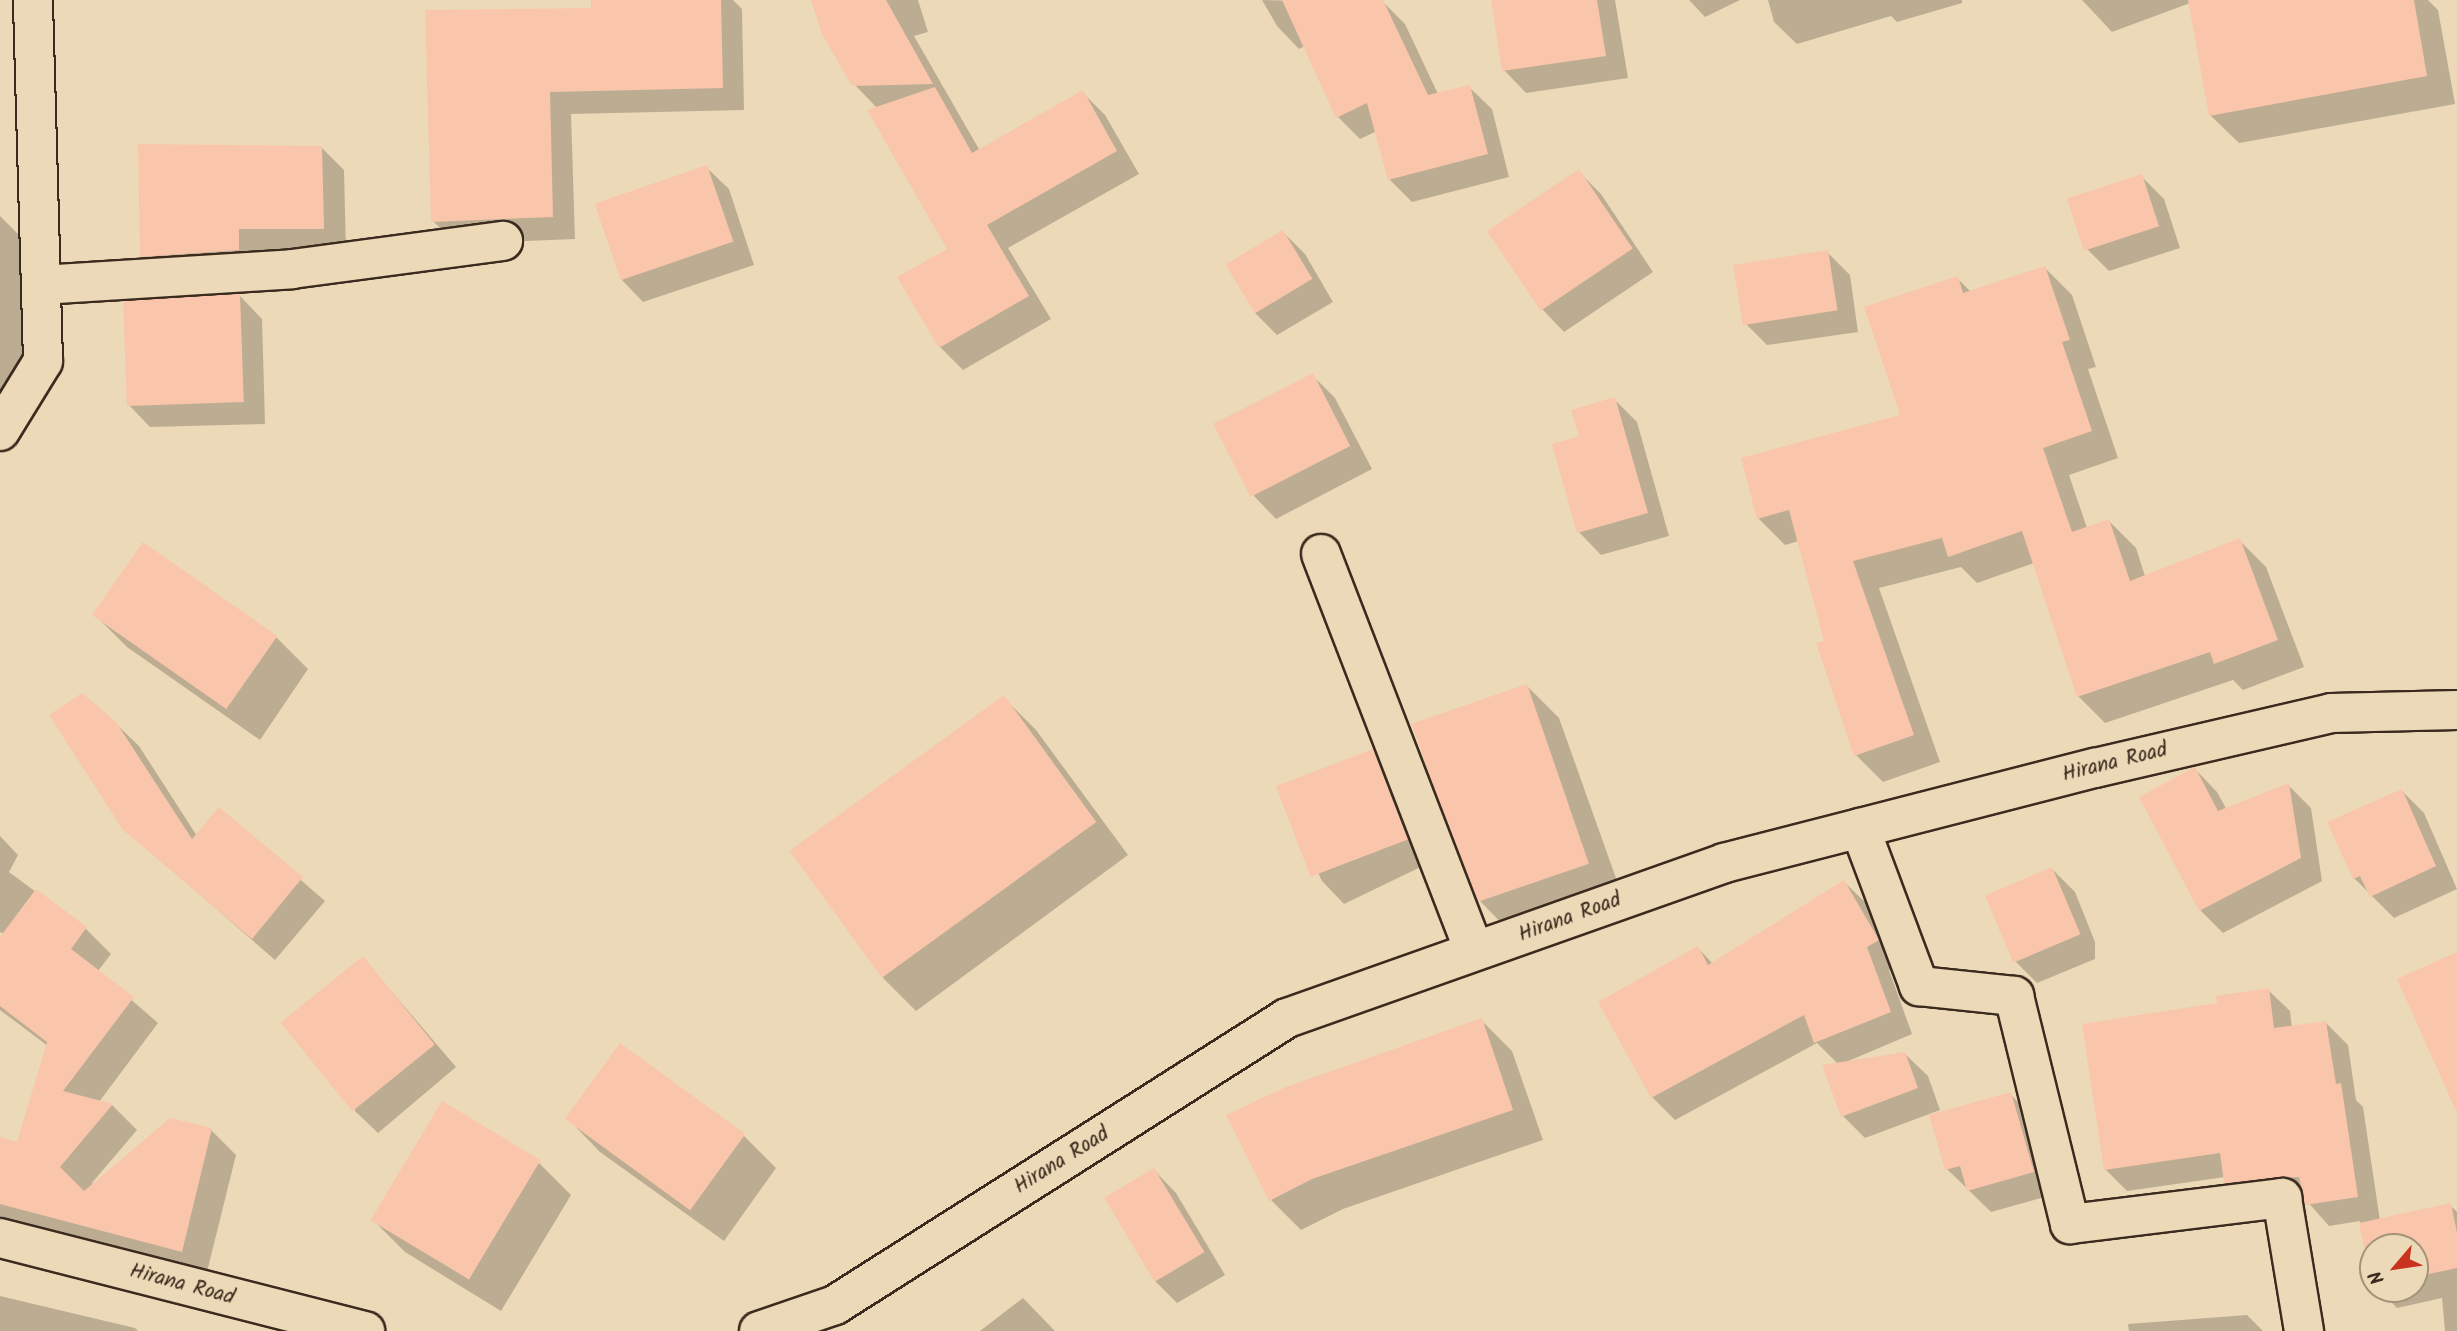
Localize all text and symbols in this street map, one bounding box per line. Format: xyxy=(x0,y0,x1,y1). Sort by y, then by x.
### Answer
street label: Hirana Road xyxy=(2060,738,2170,788)
street label: Hirana Road xyxy=(1515,888,1625,948)
street label: Hirana Road xyxy=(1010,1122,1114,1200)
north arrow xyxy=(2359,1233,2429,1303)
street label: Hirana Road xyxy=(127,1259,237,1311)
text: N xyxy=(2361,1265,2393,1290)

